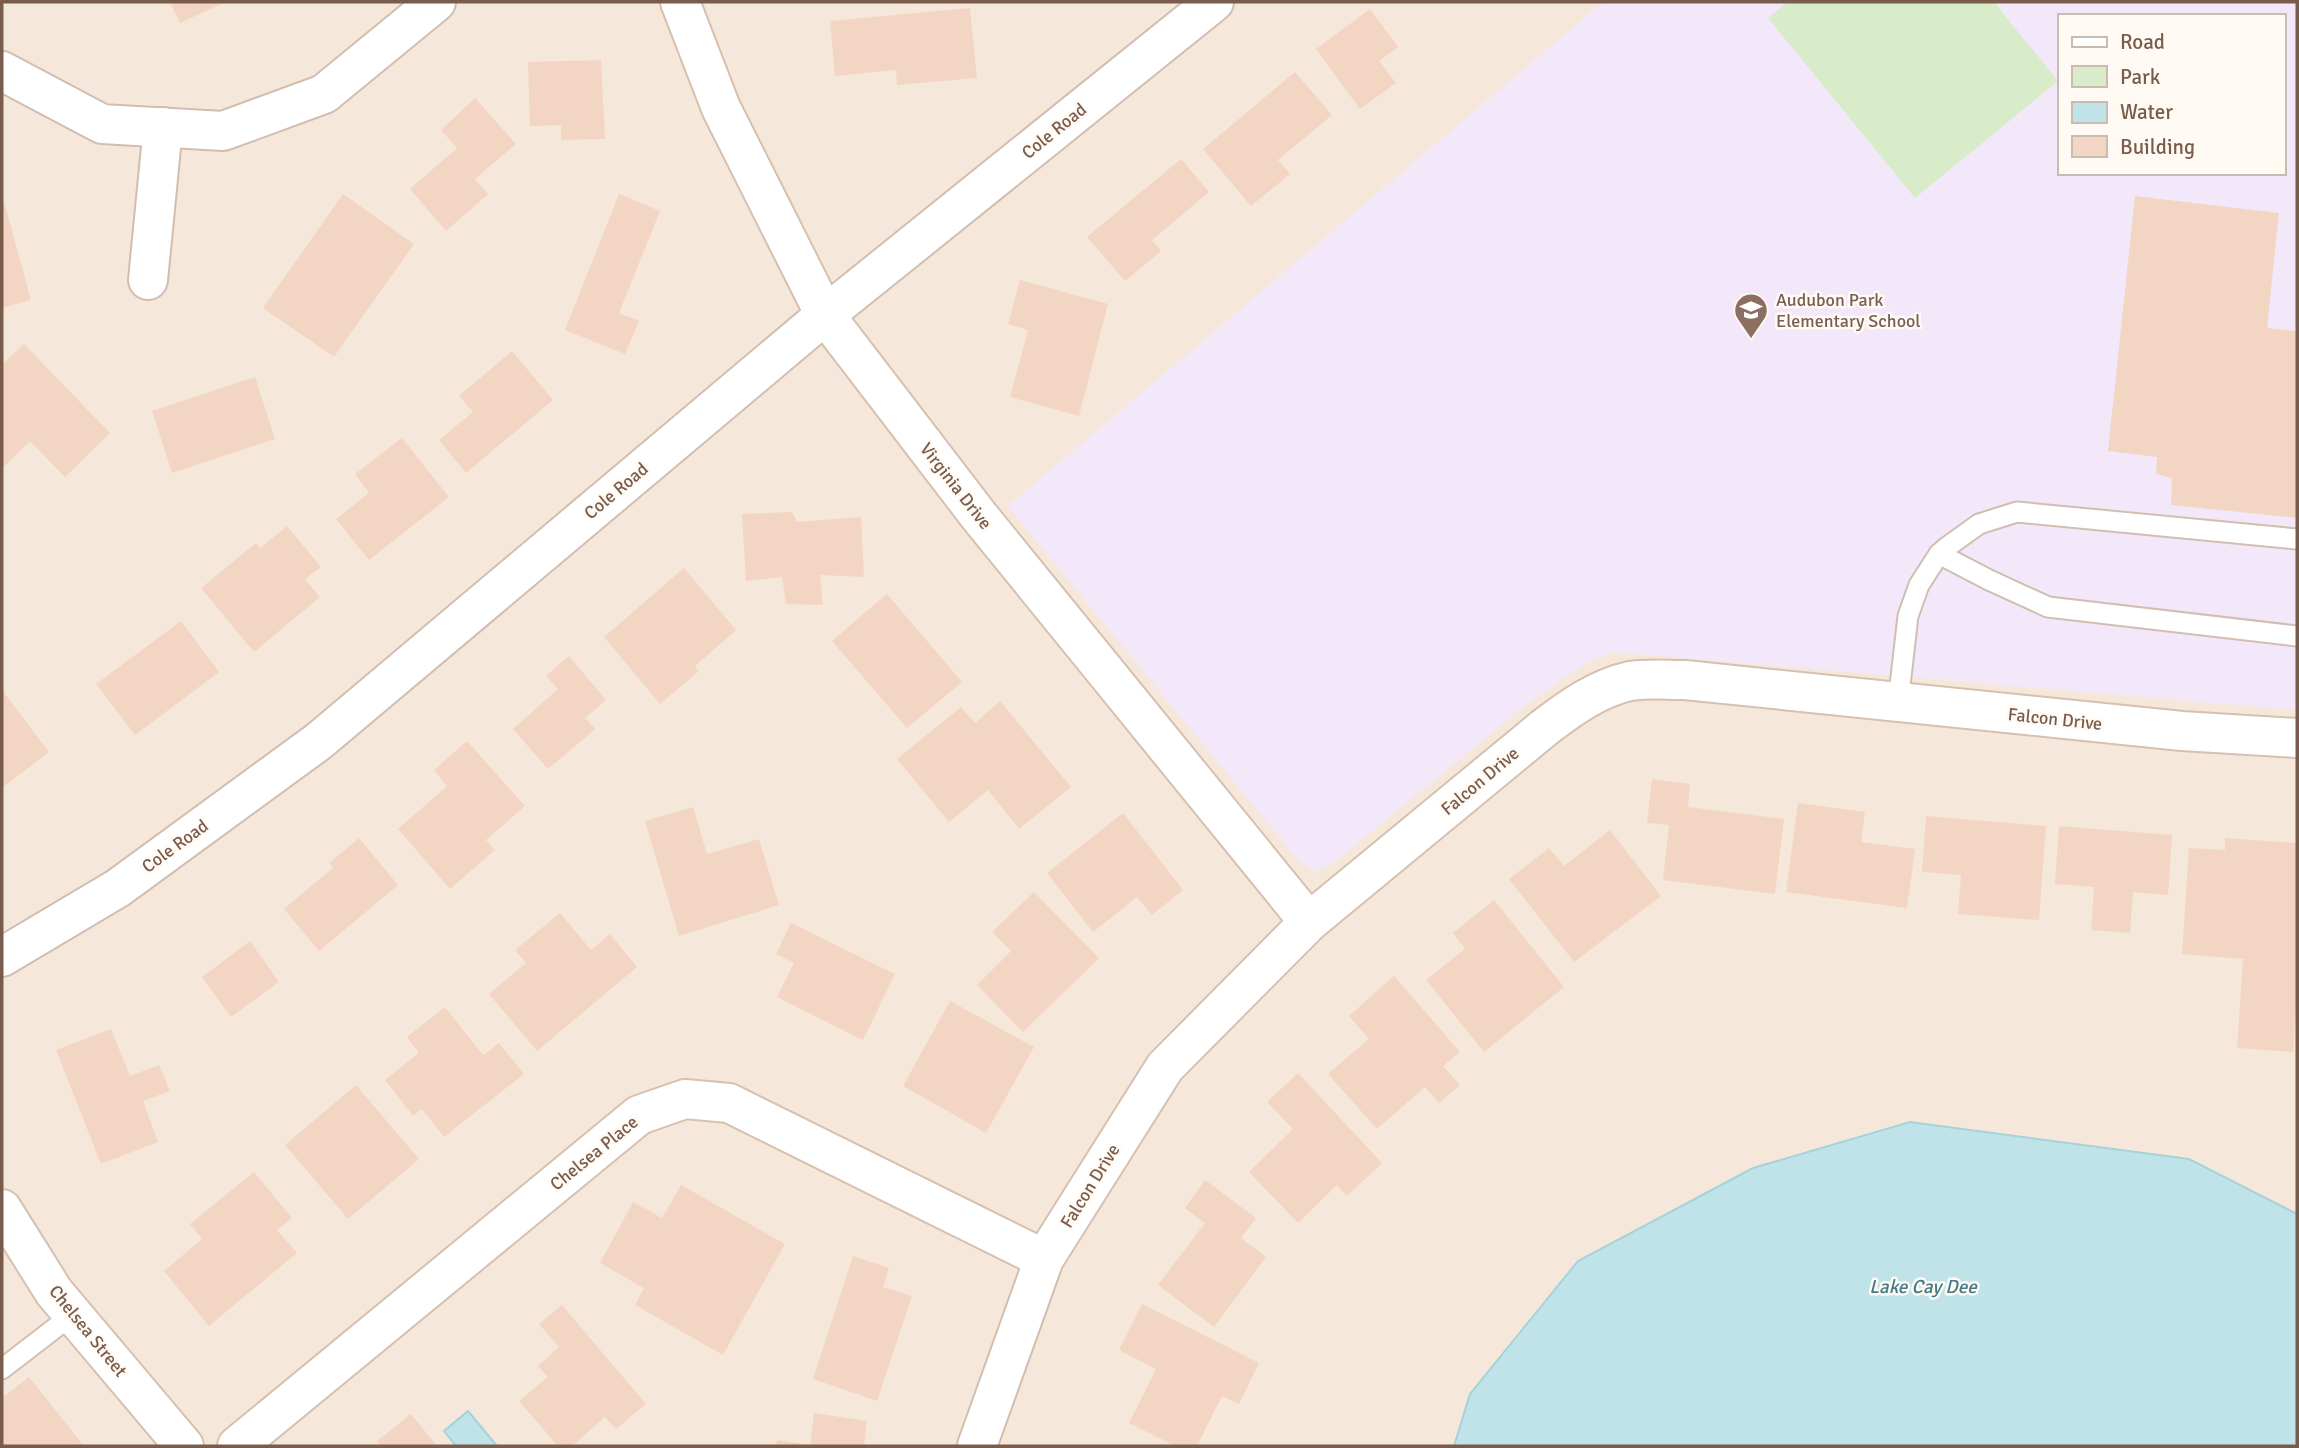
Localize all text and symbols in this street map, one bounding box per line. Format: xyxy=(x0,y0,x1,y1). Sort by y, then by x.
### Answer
legend xyxy=(2058,14,2285,175)
text: Road xyxy=(2120,29,2165,55)
text: Park xyxy=(2120,64,2161,90)
street label: Cole Road xyxy=(1017,98,1091,164)
text: Water xyxy=(2120,99,2173,125)
text: Building xyxy=(2120,134,2195,160)
place label: Audubon Park Elementary School xyxy=(1776,289,1921,332)
school or university icon: Audubon Park Elementary School xyxy=(1732,291,1770,340)
street label: Virginia Drive xyxy=(915,438,997,534)
street label: Cole Road xyxy=(580,458,652,524)
street label: Falcon Drive xyxy=(2007,703,2103,735)
street label: Falcon Drive xyxy=(1437,742,1523,820)
street label: Cole Road xyxy=(138,815,212,877)
street label: Chelsea Place xyxy=(546,1111,642,1195)
street label: Falcon Drive xyxy=(1056,1140,1124,1232)
water label: Lake Cay Dee xyxy=(1869,1275,1978,1299)
street label: Chelsea Street xyxy=(44,1281,132,1381)

